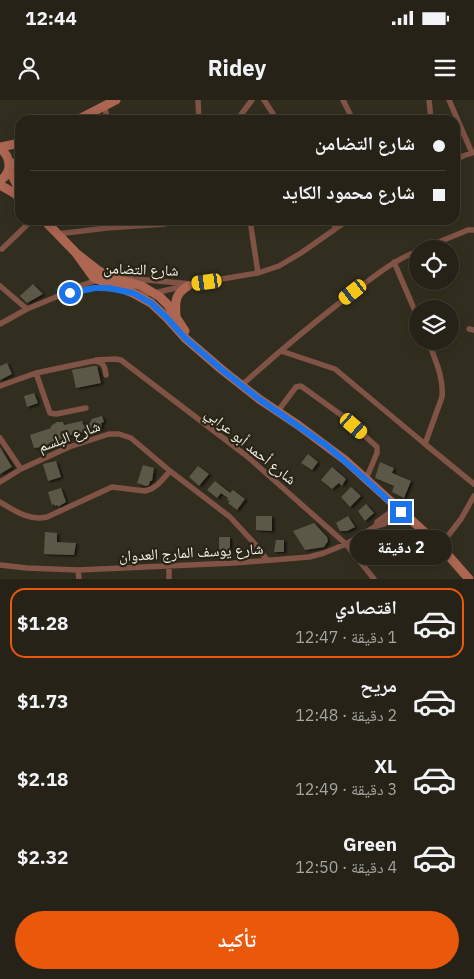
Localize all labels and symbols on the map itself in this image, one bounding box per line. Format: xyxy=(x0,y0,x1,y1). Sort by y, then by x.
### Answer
street label: شارع التضامن xyxy=(103,258,179,281)
car xyxy=(191,272,222,292)
car xyxy=(336,277,369,307)
route start xyxy=(59,282,81,304)
street label: شارع أحمد أبو عرابي xyxy=(200,403,301,491)
car xyxy=(337,410,370,442)
street label: شارع البلسم xyxy=(35,416,103,457)
route end xyxy=(390,501,412,523)
callout: 2 دقيقة xyxy=(350,530,452,564)
street label: شارع يوسف المارج العدوان xyxy=(118,539,264,566)

